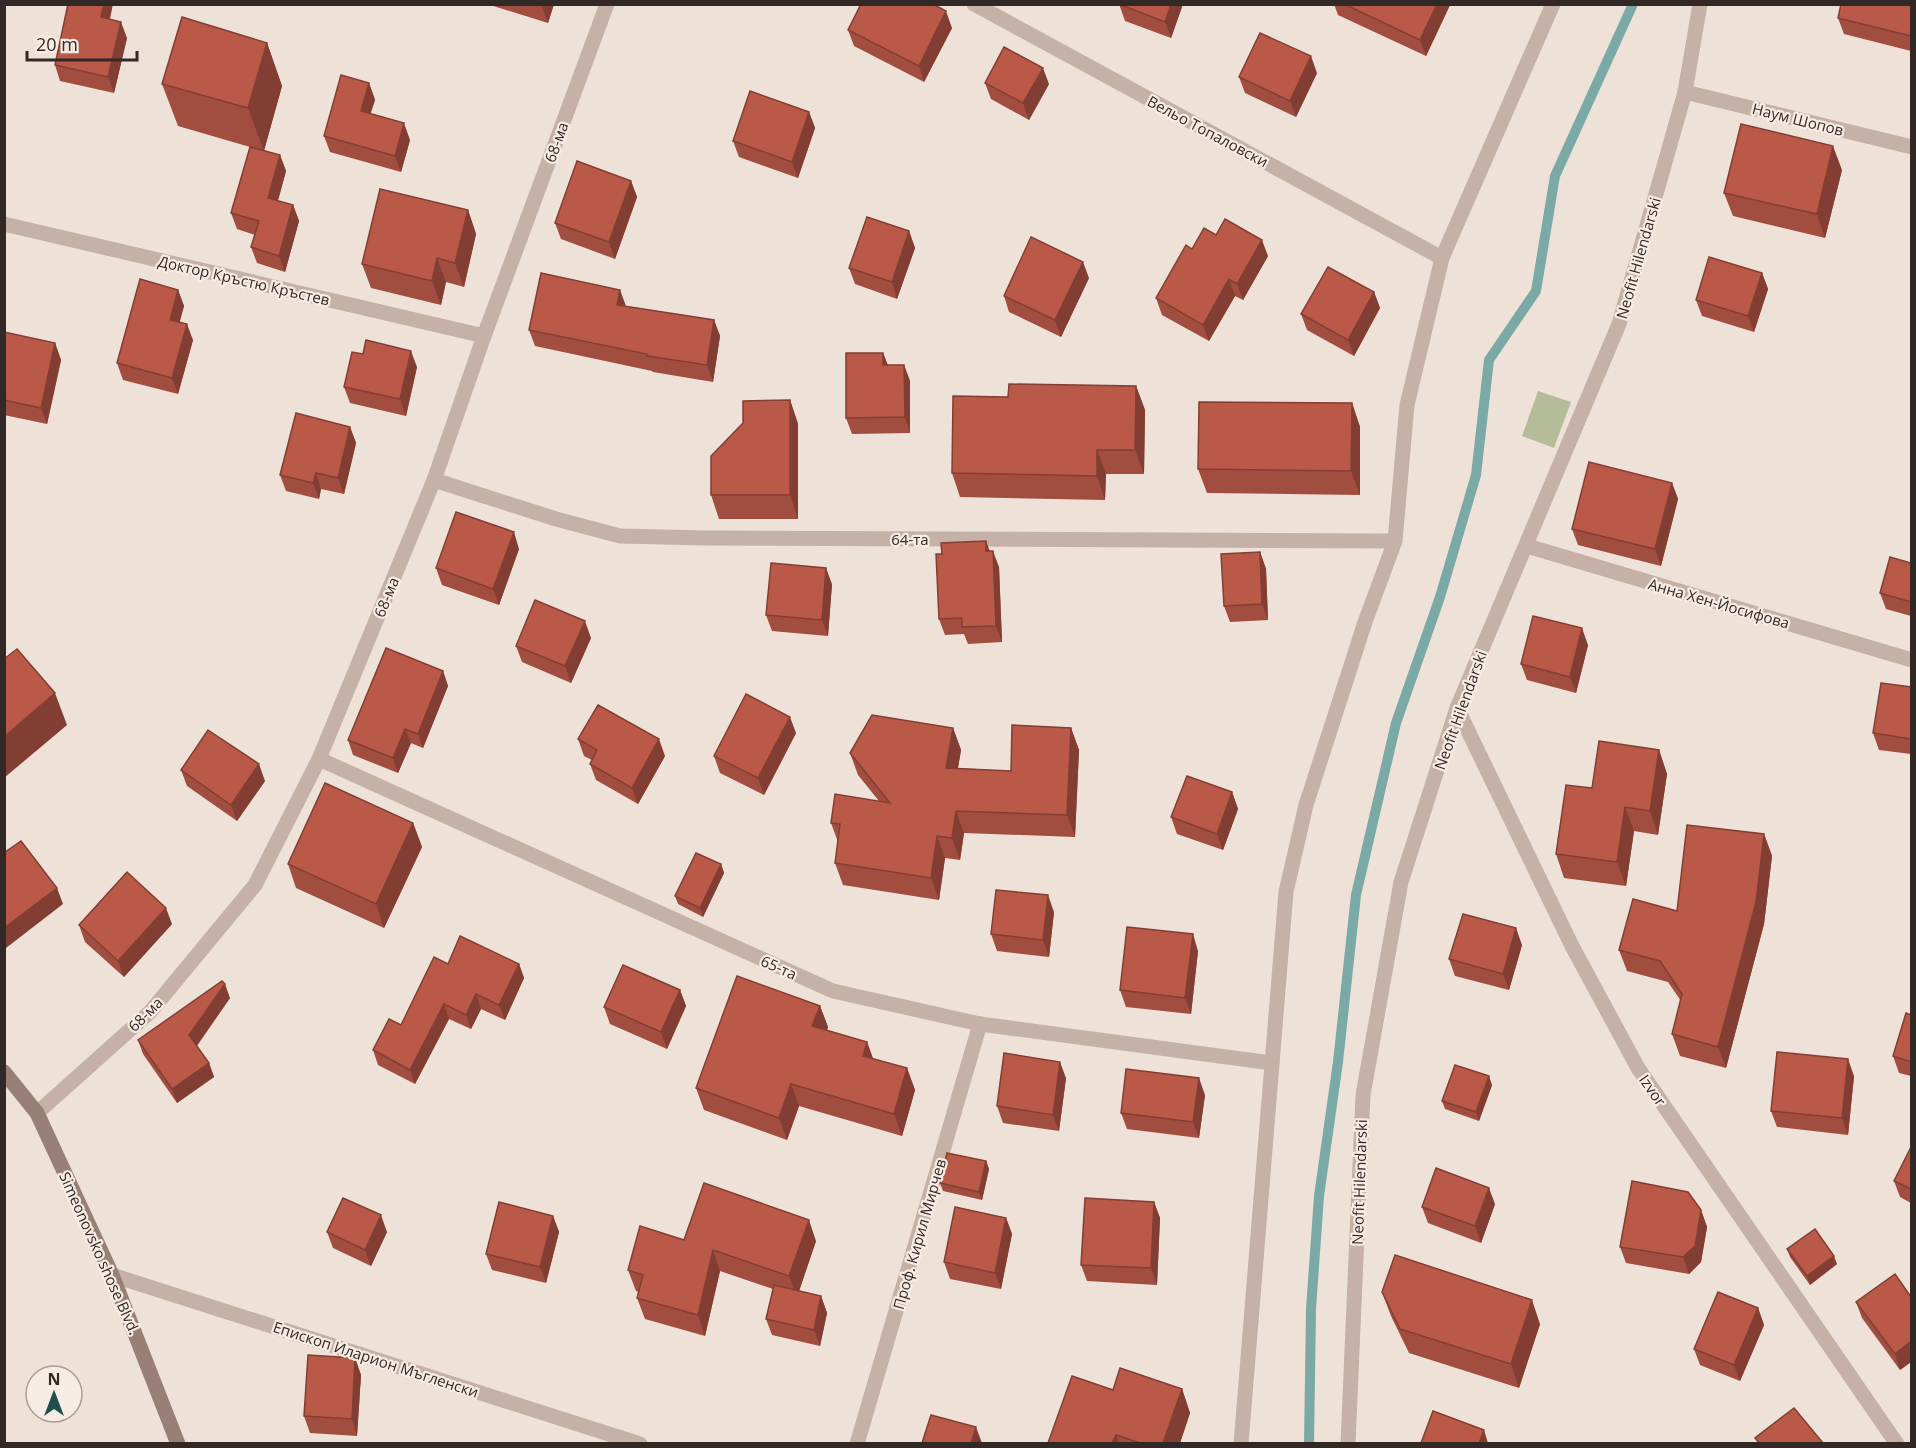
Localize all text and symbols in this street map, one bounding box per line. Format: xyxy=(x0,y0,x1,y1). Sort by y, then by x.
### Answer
scale bar xyxy=(27,24,136,62)
text: 20 m xyxy=(36,32,78,56)
street label: Вельо Топаловски xyxy=(1144,91,1272,171)
street label: Наум Шопов xyxy=(1750,98,1846,140)
street label: 68-ма xyxy=(540,119,572,165)
street label: Neofit Hilendarski xyxy=(1611,195,1665,321)
street label: Доктор Кръстю Кръстев xyxy=(156,251,332,309)
street label: 64-та xyxy=(891,529,929,549)
street label: Анна Хен-Йосифова xyxy=(1646,573,1792,633)
street label: 68-ма xyxy=(369,574,403,620)
street label: Neofit Hilendarski xyxy=(1429,648,1491,772)
street label: 65-та xyxy=(758,950,800,984)
street label: 68-ма xyxy=(123,992,167,1036)
street label: Izvor xyxy=(1635,1070,1671,1110)
street label: Neofit Hilendarski xyxy=(1347,1119,1371,1245)
street label: Проф. Кирил Мирчев xyxy=(888,1156,950,1312)
street label: Simeonovsko shose Blvd. xyxy=(55,1169,145,1337)
street label: Епископ Иларион Мъгленски xyxy=(271,1316,481,1402)
north arrow xyxy=(24,1364,84,1424)
text: N xyxy=(47,1368,61,1390)

